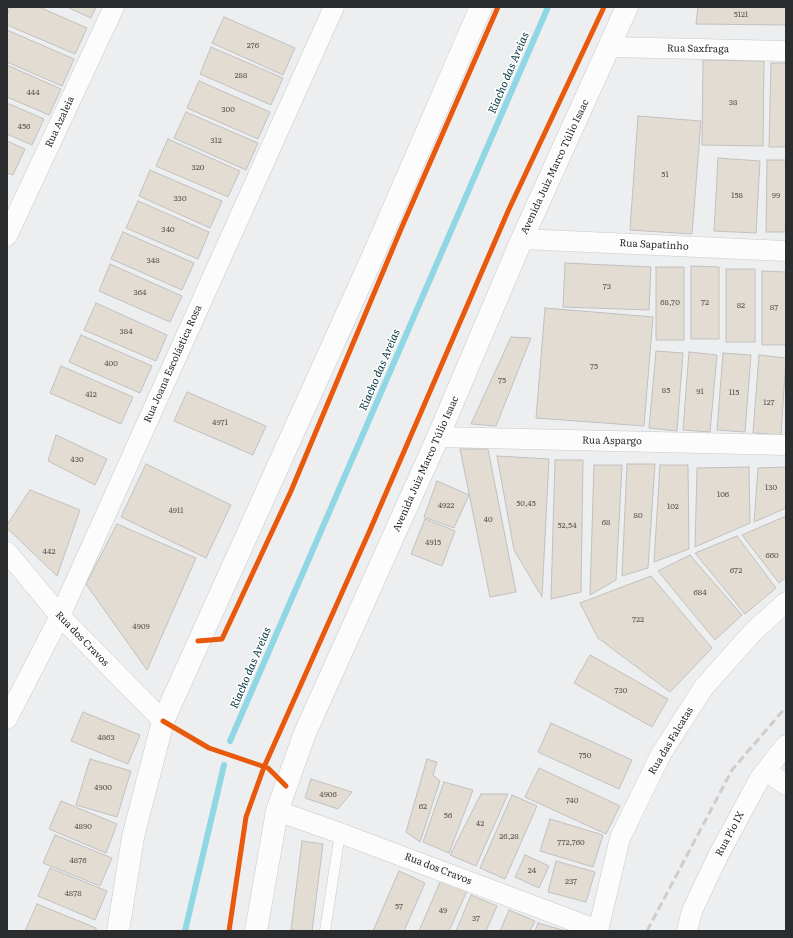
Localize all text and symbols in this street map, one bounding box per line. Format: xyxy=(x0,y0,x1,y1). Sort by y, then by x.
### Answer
house number: 5121 xyxy=(734,10,748,20)
water label: Riacho das Areias xyxy=(486,30,532,116)
house number: 276 xyxy=(247,41,259,51)
street label: Rua Saxfraga xyxy=(667,42,729,56)
house number: 288 xyxy=(235,71,247,81)
house number: 444 xyxy=(26,88,40,98)
street label: Rua Azaleia xyxy=(43,94,77,150)
street label: Avenida Juiz Marco Túlio Isaac xyxy=(518,98,592,236)
house number: 38 xyxy=(729,98,737,108)
house number: 300 xyxy=(221,105,235,115)
house number: 456 xyxy=(18,122,30,132)
house number: 312 xyxy=(210,136,222,146)
house number: 320 xyxy=(192,163,204,173)
house number: 51 xyxy=(661,170,669,180)
house number: 158 xyxy=(731,191,743,201)
house number: 99 xyxy=(772,191,780,201)
house number: 330 xyxy=(173,194,187,204)
house number: 340 xyxy=(161,225,175,235)
street label: Rua Sapatinho xyxy=(619,237,689,253)
house number: 348 xyxy=(146,256,160,266)
house number: 73 xyxy=(603,282,611,292)
house number: 364 xyxy=(133,288,147,298)
house number: 68,70 xyxy=(660,298,680,308)
house number: 72 xyxy=(701,298,709,308)
house number: 82 xyxy=(737,301,745,311)
street label: Rua Joana Escolástica Rosa xyxy=(142,303,204,425)
house number: 87 xyxy=(770,303,778,313)
house number: 384 xyxy=(119,327,133,337)
water label: Riacho das Areias xyxy=(357,327,403,413)
house number: 400 xyxy=(104,359,118,369)
house number: 75 xyxy=(590,362,598,372)
house number: 75 xyxy=(498,376,506,386)
house number: 85 xyxy=(662,386,670,396)
house number: 91 xyxy=(696,387,704,397)
house number: 115 xyxy=(729,388,739,398)
house number: 412 xyxy=(85,390,97,400)
street label: Avenida Juiz Marco Túlio Isaac xyxy=(391,394,461,534)
house number: 127 xyxy=(763,398,775,408)
house number: 4971 xyxy=(212,418,228,428)
street label: Rua Aspargo xyxy=(582,434,642,448)
house number: 430 xyxy=(70,455,84,465)
house number: 130 xyxy=(765,483,777,493)
house number: 106 xyxy=(717,490,729,500)
house number: 50,45 xyxy=(516,499,536,509)
house number: 4922 xyxy=(438,501,454,511)
house number: 102 xyxy=(667,502,679,512)
house number: 4911 xyxy=(168,506,184,516)
house number: 80 xyxy=(633,511,643,521)
house number: 40 xyxy=(483,515,493,525)
house number: 68 xyxy=(602,518,610,528)
house number: 52,54 xyxy=(557,521,577,531)
house number: 4915 xyxy=(425,538,441,548)
house number: 442 xyxy=(43,547,55,557)
house number: 660 xyxy=(765,551,779,561)
house number: 672 xyxy=(730,566,742,576)
house number: 684 xyxy=(693,588,707,598)
street label: Rua dos Cravos xyxy=(53,609,111,669)
house number: 722 xyxy=(632,615,644,625)
house number: 4909 xyxy=(132,622,150,632)
water label: Riacho das Areias xyxy=(228,625,274,711)
house number: 730 xyxy=(615,686,627,696)
street label: Rua das Falcatas xyxy=(646,705,696,777)
house number: 4863 xyxy=(97,733,115,743)
house number: 750 xyxy=(579,751,591,761)
house number: 4900 xyxy=(94,783,112,793)
house number: 4906 xyxy=(319,790,337,800)
house number: 740 xyxy=(566,796,578,806)
house number: 62 xyxy=(419,802,427,812)
street label: Rua Pio IX xyxy=(713,810,747,858)
house number: 56 xyxy=(444,811,452,821)
house number: 42 xyxy=(476,819,484,829)
house number: 4890 xyxy=(74,822,92,832)
house number: 26,28 xyxy=(499,832,519,842)
house number: 772,760 xyxy=(557,838,585,848)
street label: Rua dos Cravos xyxy=(403,851,473,887)
house number: 4876 xyxy=(69,856,87,866)
house number: 24 xyxy=(528,866,536,876)
house number: 237 xyxy=(565,877,577,887)
house number: 4878 xyxy=(64,889,82,899)
house number: 57 xyxy=(395,902,403,912)
house number: 49 xyxy=(439,906,447,916)
house number: 37 xyxy=(472,914,480,924)

